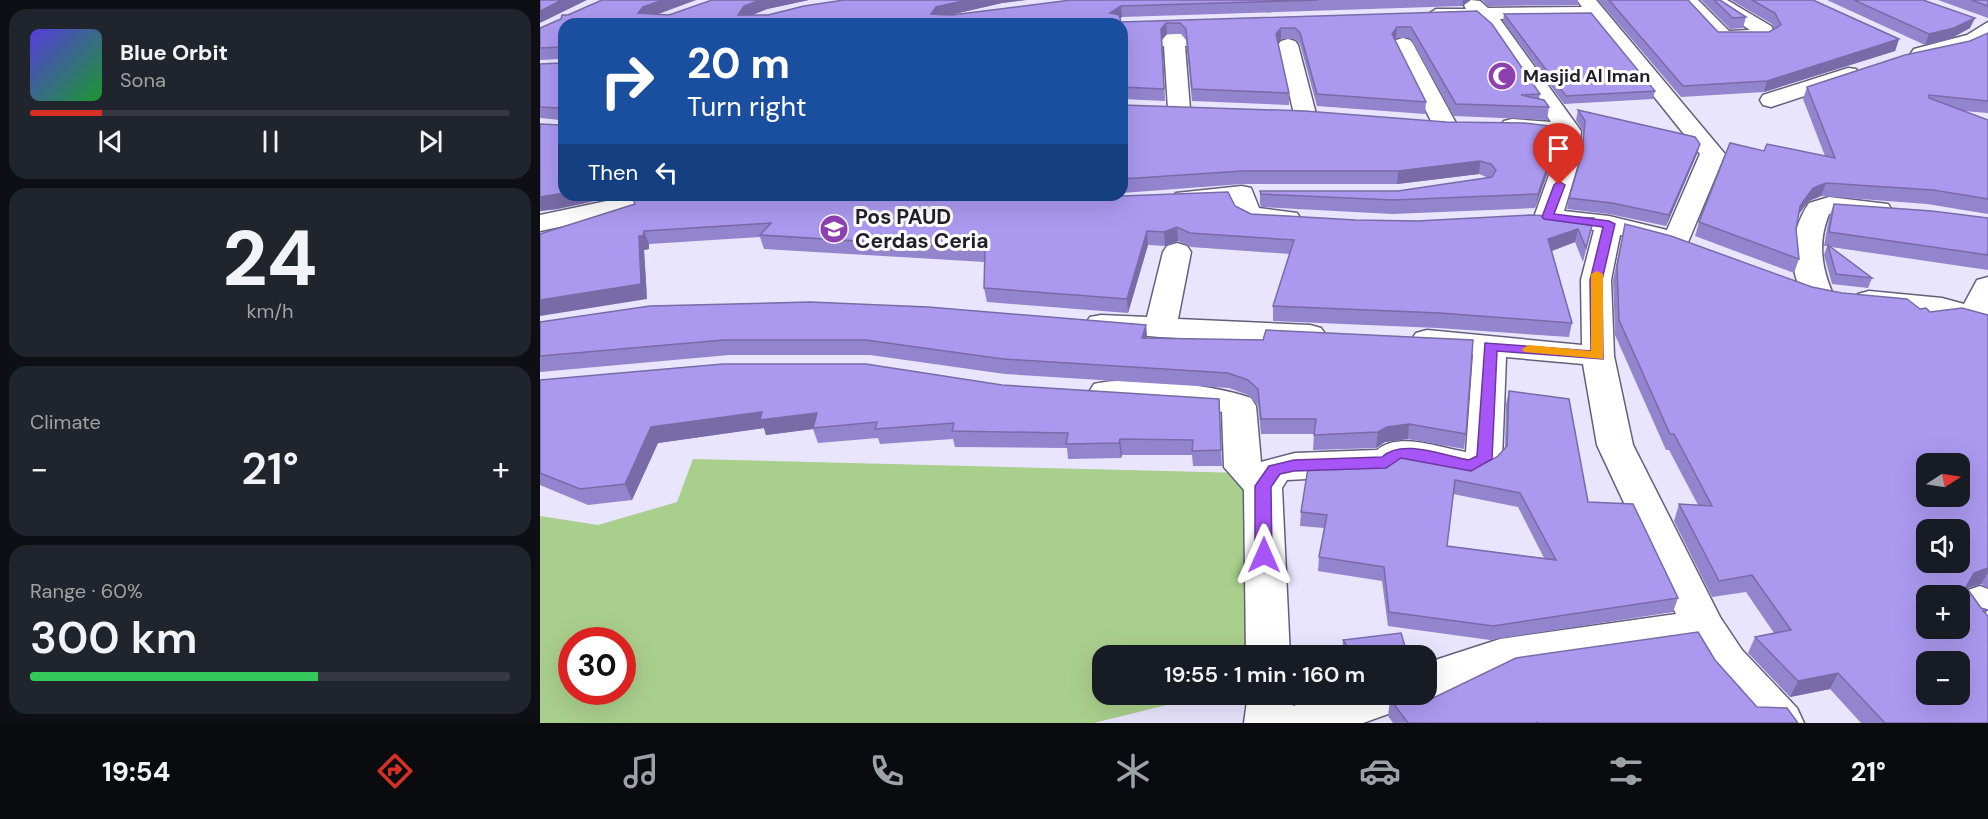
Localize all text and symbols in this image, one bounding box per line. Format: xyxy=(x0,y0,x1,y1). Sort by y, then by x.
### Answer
text: 20 m xyxy=(687,36,790,91)
text: Blue Orbit xyxy=(120,38,228,67)
icon: right xyxy=(588,42,666,120)
mosque icon: Masjid Al Iman xyxy=(1486,60,1518,92)
place label: Masjid Al Iman xyxy=(1523,64,1650,88)
text: Sona xyxy=(120,67,166,93)
text: Turn right xyxy=(687,89,807,124)
pin xyxy=(1533,123,1584,185)
icon: previous xyxy=(94,125,127,158)
icon: pause xyxy=(254,125,287,158)
icon: next xyxy=(414,125,447,158)
icon: arrive xyxy=(1542,132,1575,165)
icon: left xyxy=(650,156,683,189)
text: Then xyxy=(588,158,638,187)
place label: Pos PAUD Cerdas Ceria xyxy=(855,203,989,255)
text: 24 xyxy=(222,208,318,309)
school or university icon: Pos PAUD Cerdas Ceria xyxy=(818,213,850,245)
text: km/h xyxy=(246,298,294,324)
text: Climate xyxy=(30,409,101,435)
text: 21° xyxy=(241,439,299,498)
text: − xyxy=(30,447,48,490)
text: + xyxy=(492,447,510,490)
north arrow xyxy=(1916,453,1970,507)
map controls xyxy=(1916,453,1970,705)
button: sound xyxy=(1916,519,1970,573)
position arrow xyxy=(1232,523,1296,587)
text: Range · 60% xyxy=(30,578,143,604)
button: + xyxy=(1916,585,1970,639)
text: 300 km xyxy=(30,608,197,667)
speed limit sign: 30 xyxy=(558,627,636,705)
button: − xyxy=(1916,651,1970,705)
text: 19:55 · 1 min · 160 m xyxy=(1164,660,1365,689)
icon: directions xyxy=(374,750,416,792)
icon: music xyxy=(620,750,662,792)
icon: phone xyxy=(866,750,908,792)
icon: climate xyxy=(1112,750,1154,792)
icon: car xyxy=(1359,750,1401,792)
icon: filters xyxy=(1605,750,1647,792)
text: 19:54 xyxy=(102,754,170,789)
text: 21° xyxy=(1851,754,1886,789)

